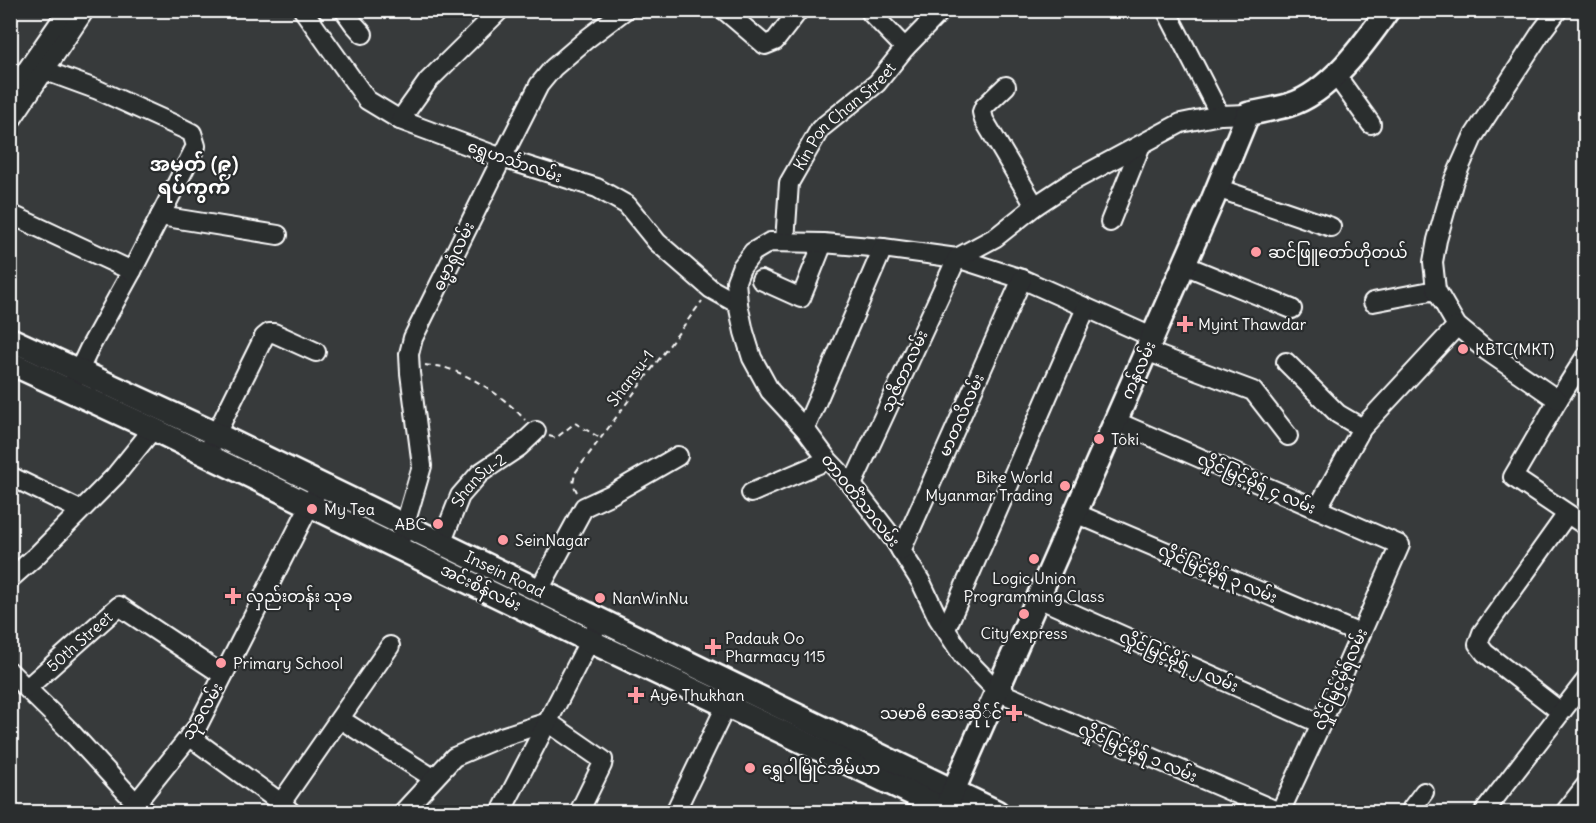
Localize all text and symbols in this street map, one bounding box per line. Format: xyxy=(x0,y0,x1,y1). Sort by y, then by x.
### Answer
street label: Kin Pon Chan Street xyxy=(789,58,900,174)
street label: ရွှေဟင်္သာလမ်း xyxy=(464,135,565,190)
district label: အမှတ် (၉) ရပ်ကွက် xyxy=(150,151,238,203)
street label: ဓမ္မာရုံလမ်း xyxy=(427,218,483,296)
place label: ဆင်ဖြူတော်ဟိုတယ် xyxy=(1268,241,1407,267)
marker: ဆင်ဖြူတော်ဟိုတယ် xyxy=(1249,245,1263,259)
place label: Myint Thawdar xyxy=(1198,314,1307,334)
marker: Myint Thawdar xyxy=(1176,315,1194,333)
street label: သုဇိတာလမ်း xyxy=(875,326,936,417)
street label: ကန်လမ်း xyxy=(1115,337,1163,404)
place label: KBTC(MKT) xyxy=(1475,339,1554,359)
marker: KBTC(MKT) xyxy=(1456,342,1470,356)
street label: Shansu-1 xyxy=(602,346,658,410)
street label: မာတလိလမ်း xyxy=(933,370,988,459)
place label: Toki xyxy=(1111,429,1139,449)
marker: Toki xyxy=(1092,432,1106,446)
street label: လှိုင်မြင့်မိုရ် ၄ လမ်း xyxy=(1193,447,1319,523)
street label: ShanSu-2 xyxy=(447,449,510,509)
street label: တာဝတိံသာလမ်း xyxy=(817,449,905,550)
place label: Bike World Myanmar Trading xyxy=(925,467,1053,505)
marker: Bike World Myanmar Trading xyxy=(1058,479,1072,493)
place label: My Tea xyxy=(324,499,375,519)
marker: My Tea xyxy=(305,502,319,516)
place label: ABC xyxy=(395,514,426,534)
marker: ABC xyxy=(431,517,445,531)
place label: SeinNagar xyxy=(515,530,590,550)
marker: SeinNagar xyxy=(496,533,510,547)
street label: လှိုင်မြင့်မိုရ် ၃ လမ်း xyxy=(1154,538,1281,612)
street label: Insein Road xyxy=(462,546,548,602)
marker: Logic Union Programming Class xyxy=(1027,552,1041,566)
street label: အင်းစိန်လမ်း xyxy=(436,558,525,619)
place label: Logic Union Programming Class xyxy=(964,568,1104,606)
place label: လှည်းတန်း သုခ xyxy=(246,585,353,611)
marker: လှည်းတန်း သုခ xyxy=(224,587,242,605)
place label: NanWinNu xyxy=(612,588,688,608)
marker: NanWinNu xyxy=(593,591,607,605)
street label: 50th Street xyxy=(42,607,117,676)
marker: City express xyxy=(1017,607,1031,621)
place label: City express xyxy=(980,623,1068,643)
street label: လှိုင်မြင့်မိုရ် ၂ လမ်း xyxy=(1114,625,1242,701)
street label: လှိုင်မြင့်မိုရ်လမ်း xyxy=(1308,625,1376,735)
place label: Padauk Oo Pharmacy 115 xyxy=(725,628,826,666)
marker: Padauk Oo Pharmacy 115 xyxy=(706,640,720,654)
place label: Primary School xyxy=(233,653,343,673)
marker: Primary School xyxy=(214,656,228,670)
street label: သုခလမ်း xyxy=(176,678,231,746)
place label: Aye Thukhan xyxy=(650,685,744,705)
marker: Aye Thukhan xyxy=(627,686,645,704)
place label: သမာဓိ ဆေးဆို်ုင် xyxy=(880,702,1002,728)
marker: သမာဓိ ဆေးဆို်ုင် xyxy=(1007,706,1021,720)
street label: လှိုင်မြင့်မိုရ် ၁ လမ်း xyxy=(1074,717,1201,791)
place label: ရွှေဝါမြိုင်အိမ်ယာ xyxy=(762,757,880,782)
marker: ရွှေဝါမြိုင်အိမ်ယာ xyxy=(743,761,757,775)

